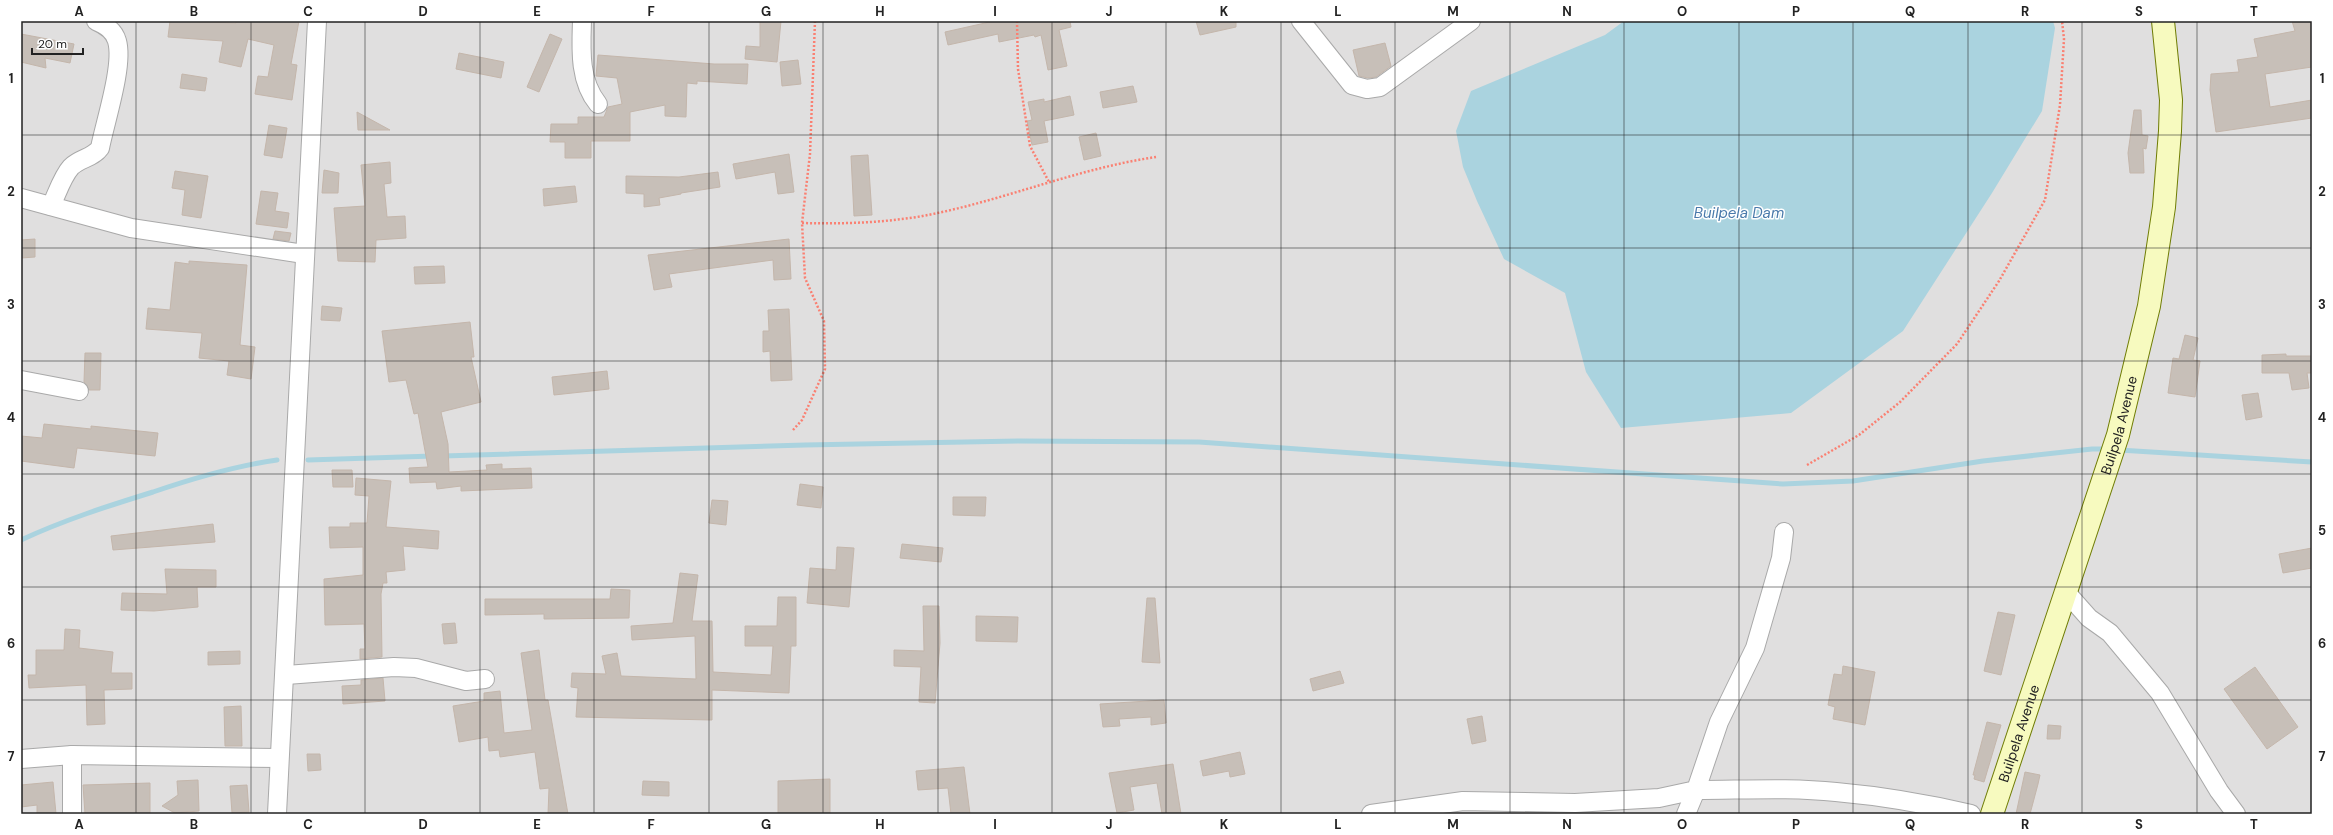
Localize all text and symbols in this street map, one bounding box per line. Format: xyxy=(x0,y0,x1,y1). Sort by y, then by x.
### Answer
text: A xyxy=(74,3,84,20)
text: B xyxy=(190,3,198,20)
text: C xyxy=(303,3,313,20)
text: D xyxy=(418,3,428,20)
text: E xyxy=(533,3,541,20)
text: F xyxy=(647,3,655,20)
text: G xyxy=(761,3,771,20)
text: H xyxy=(875,3,885,20)
text: I xyxy=(993,3,997,20)
text: J xyxy=(1105,3,1113,20)
text: K xyxy=(1220,3,1229,20)
text: L xyxy=(1334,3,1342,20)
text: M xyxy=(1447,3,1459,20)
text: N xyxy=(1562,3,1572,20)
text: O xyxy=(1677,3,1687,20)
text: P xyxy=(1792,3,1800,20)
text: Q xyxy=(1905,3,1915,20)
text: R xyxy=(2021,3,2029,20)
text: S xyxy=(2135,3,2143,20)
text: T xyxy=(2250,3,2258,20)
scale bar xyxy=(32,30,83,56)
text: 20 m xyxy=(38,36,67,52)
text: 1 xyxy=(9,70,13,87)
text: 1 xyxy=(2320,70,2324,87)
text: 2 xyxy=(7,183,15,200)
text: 2 xyxy=(2318,183,2326,200)
water label: Builpela Dam xyxy=(1694,203,1784,223)
text: 3 xyxy=(7,296,15,313)
text: 3 xyxy=(2318,296,2326,313)
street label: Builpela Avenue xyxy=(2096,374,2141,477)
text: 4 xyxy=(7,409,15,426)
text: 4 xyxy=(2318,409,2326,426)
text: 5 xyxy=(7,522,15,539)
text: 5 xyxy=(2318,522,2326,539)
text: 6 xyxy=(7,635,15,652)
text: 6 xyxy=(2318,635,2326,652)
street label: Builpela Avenue xyxy=(1994,682,2043,784)
text: 7 xyxy=(8,748,15,765)
text: 7 xyxy=(2319,748,2326,765)
text: A xyxy=(74,816,84,833)
text: B xyxy=(190,816,198,833)
text: C xyxy=(303,816,313,833)
text: D xyxy=(418,816,428,833)
text: E xyxy=(533,816,541,833)
text: F xyxy=(647,816,655,833)
text: G xyxy=(761,816,771,833)
text: H xyxy=(875,816,885,833)
text: I xyxy=(993,816,997,833)
text: J xyxy=(1105,816,1113,833)
text: K xyxy=(1220,816,1229,833)
text: L xyxy=(1334,816,1342,833)
text: M xyxy=(1447,816,1459,833)
text: N xyxy=(1562,816,1572,833)
text: O xyxy=(1677,816,1687,833)
text: P xyxy=(1792,816,1800,833)
text: Q xyxy=(1905,816,1915,833)
text: R xyxy=(2021,816,2029,833)
text: S xyxy=(2135,816,2143,833)
text: T xyxy=(2250,816,2258,833)

